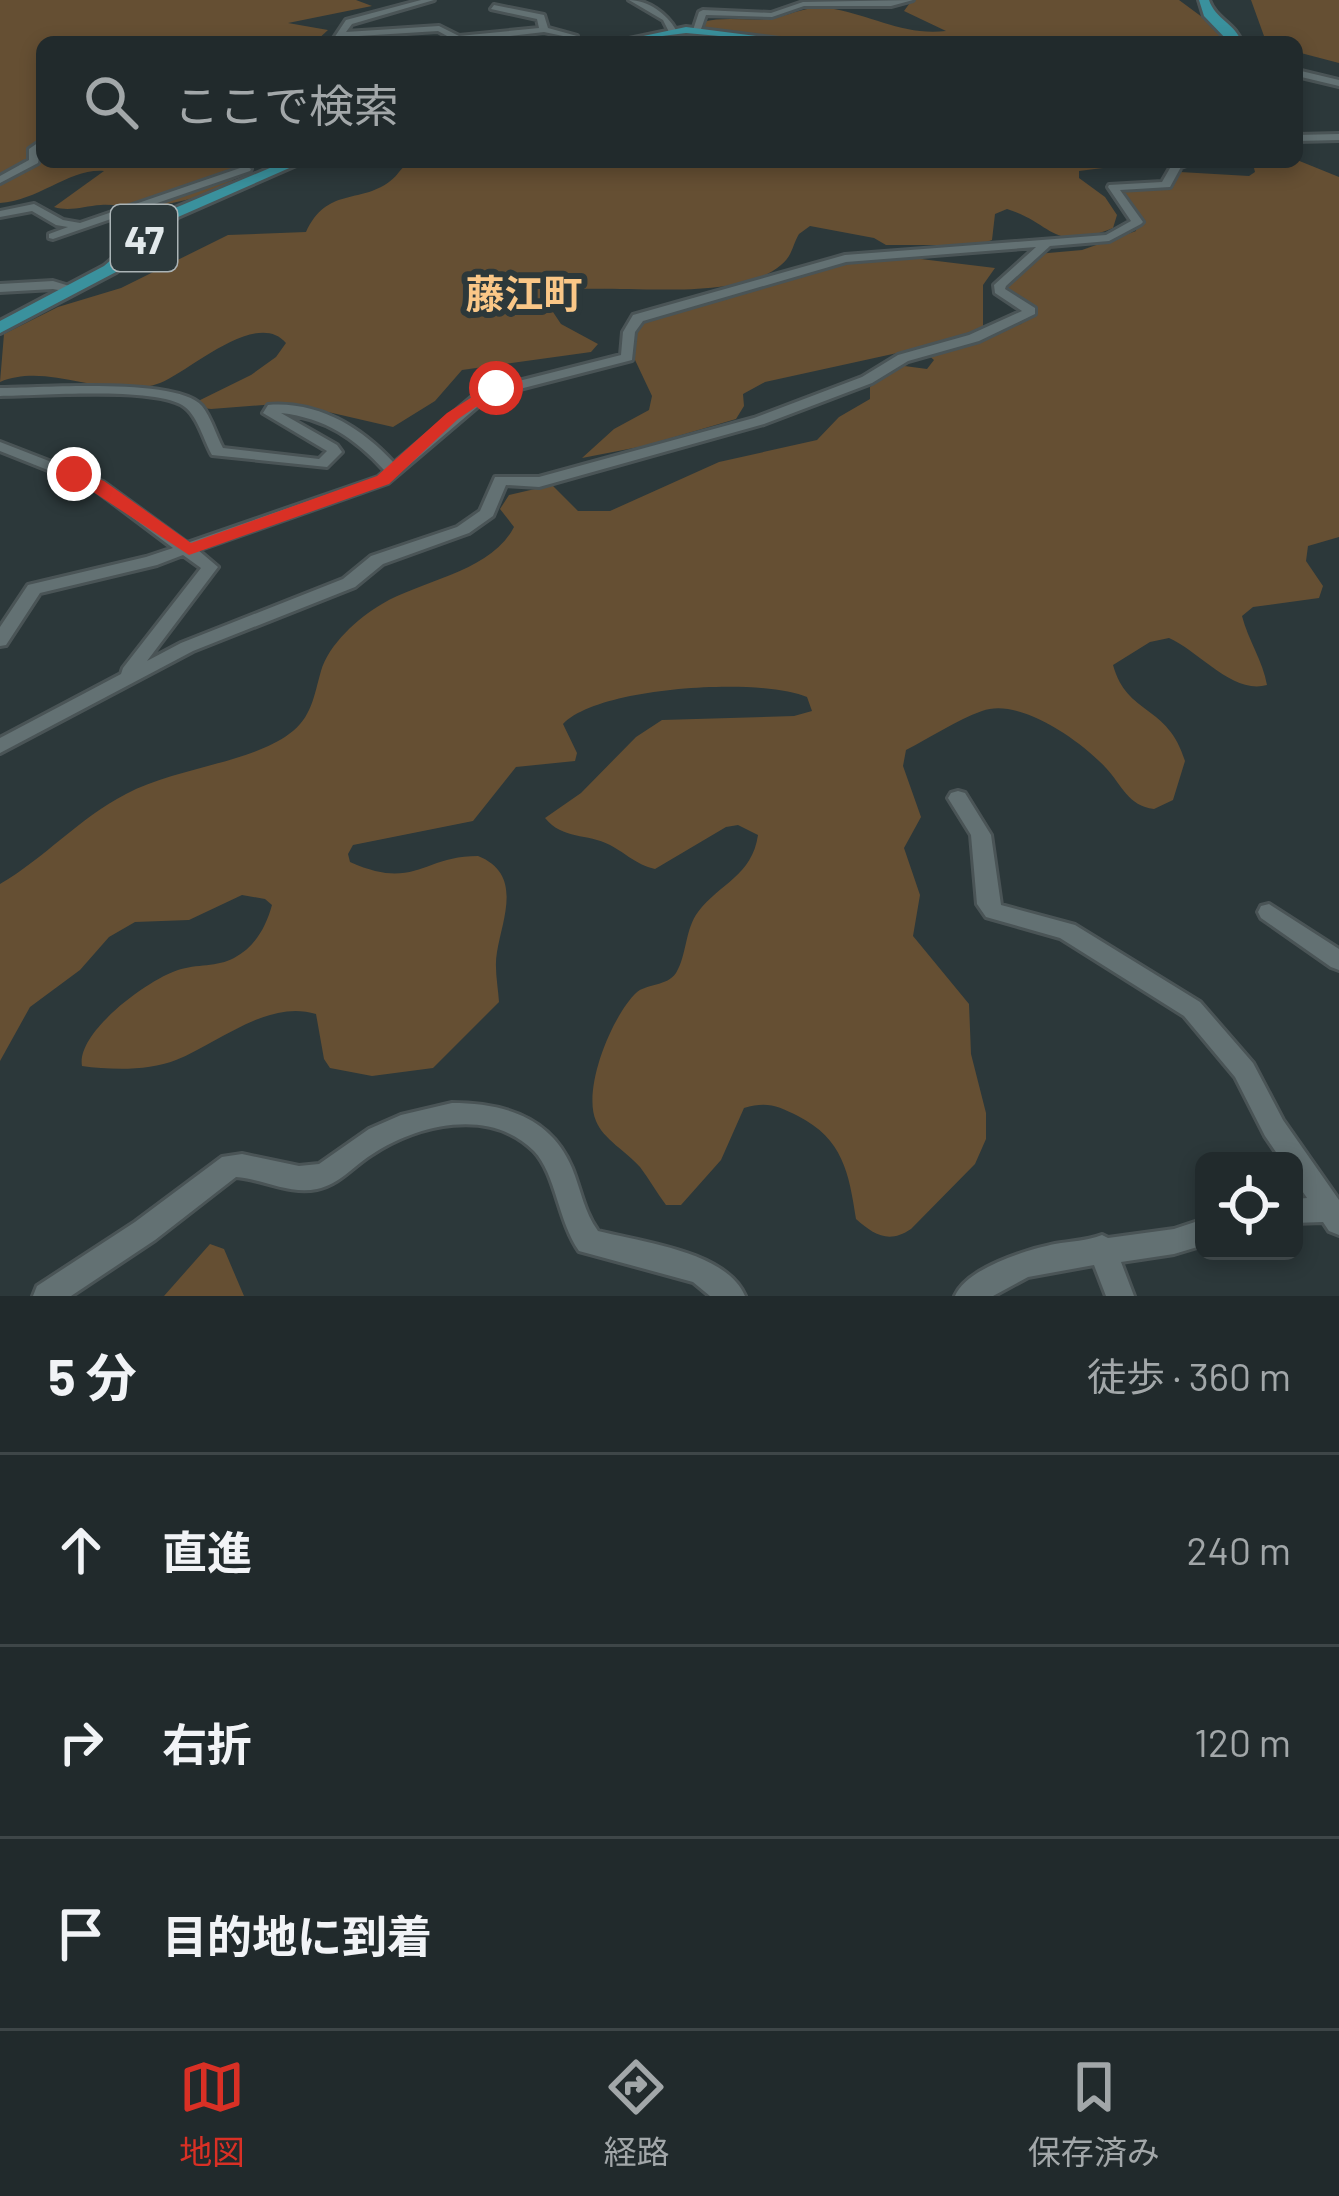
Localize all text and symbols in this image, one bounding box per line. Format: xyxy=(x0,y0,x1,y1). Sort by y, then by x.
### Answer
search box xyxy=(36,36,1303,168)
icon: search xyxy=(78,69,144,135)
text: ここで検索 xyxy=(174,77,399,131)
road number: 47 xyxy=(111,205,177,271)
district label: 藤江町 xyxy=(465,269,583,316)
route start xyxy=(469,361,523,415)
route end xyxy=(47,447,101,501)
map controls xyxy=(1195,1152,1303,1260)
button: locate xyxy=(1195,1152,1303,1260)
text: 5 分 xyxy=(48,1345,137,1406)
text: 徒歩 · 360 m xyxy=(1087,1352,1291,1399)
icon: ahead xyxy=(48,1517,114,1583)
text: 直進 xyxy=(162,1524,252,1578)
text: 240 m xyxy=(1187,1526,1291,1573)
icon: right xyxy=(48,1709,114,1775)
text: 右折 xyxy=(162,1716,252,1770)
text: 120 m xyxy=(1194,1718,1291,1765)
icon: arrive xyxy=(48,1901,114,1967)
text: 目的地に到着 xyxy=(162,1908,432,1962)
tab: 地図 xyxy=(179,2054,245,2174)
tab: 経路 xyxy=(603,2054,669,2174)
tab: 保存済み xyxy=(1028,2054,1160,2174)

